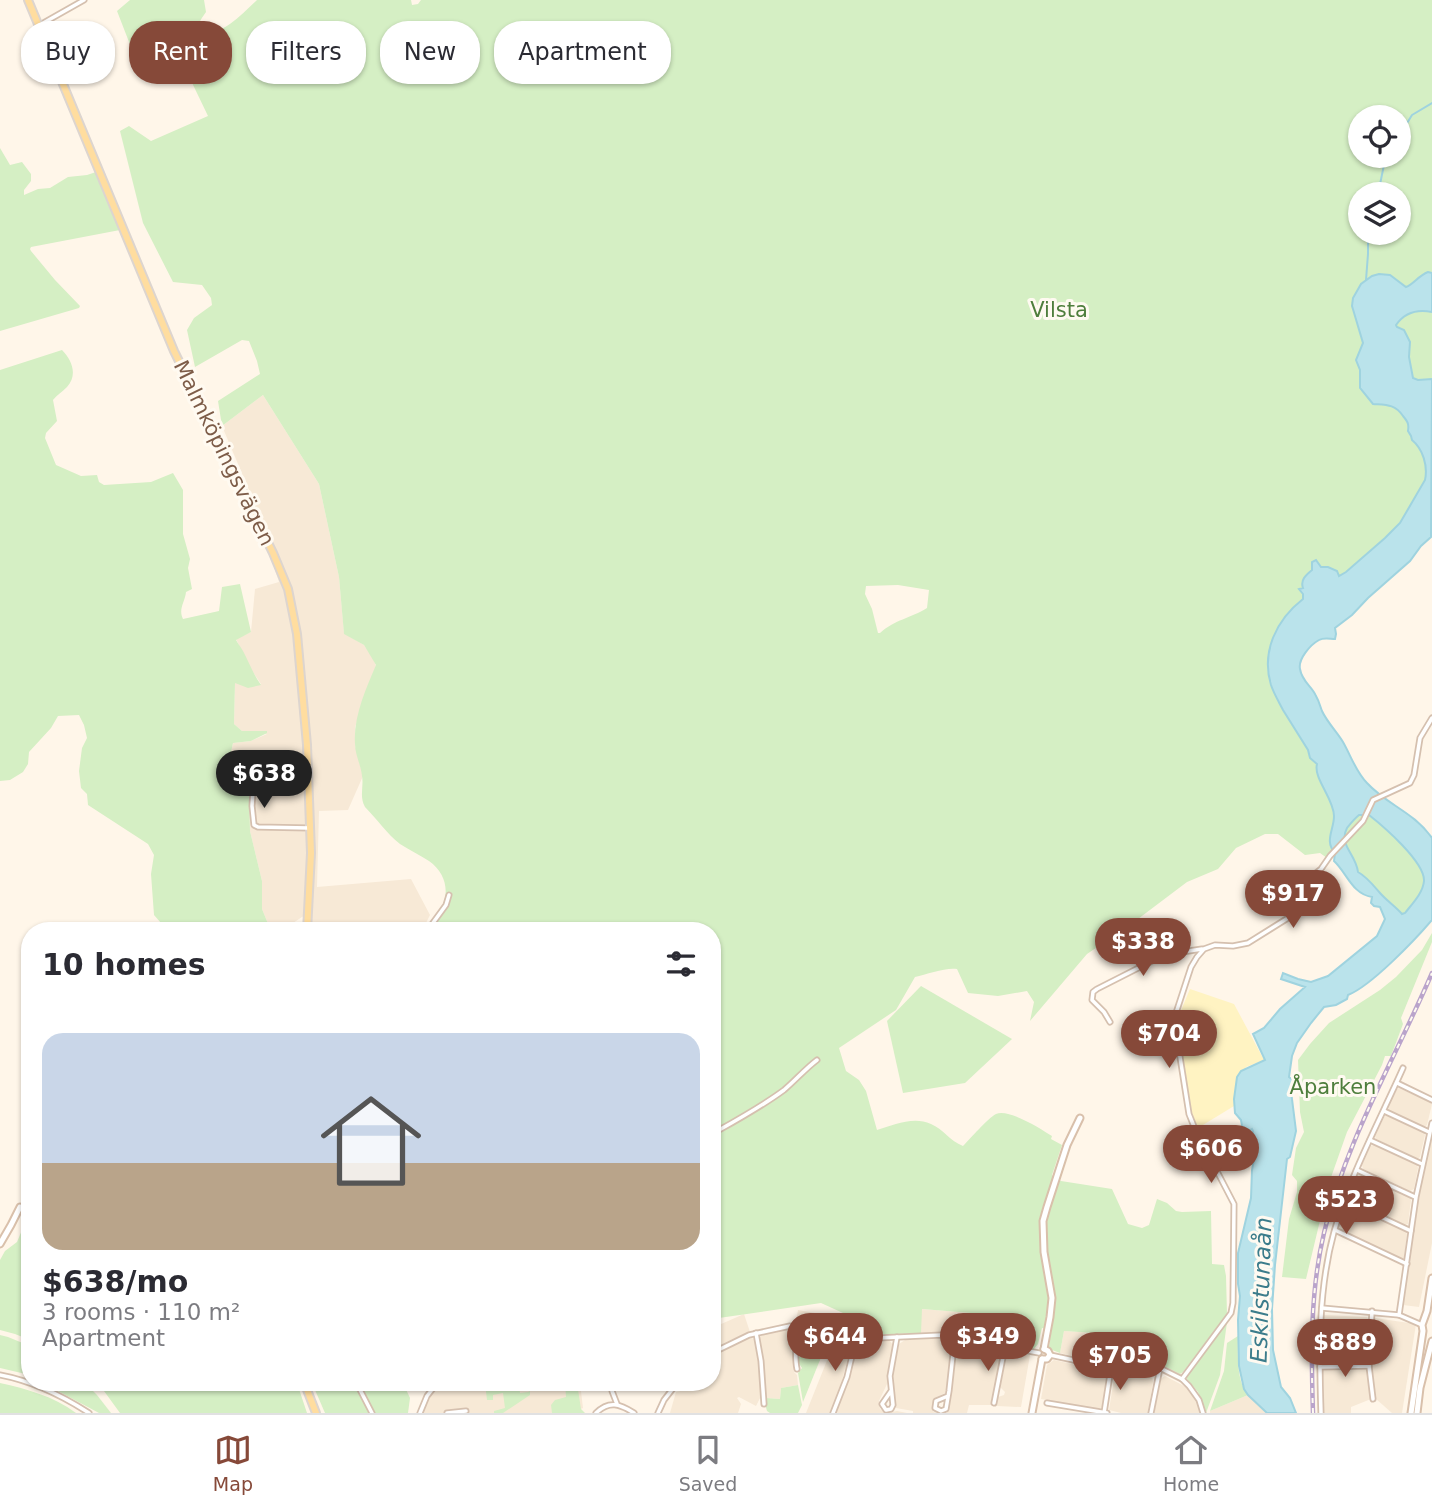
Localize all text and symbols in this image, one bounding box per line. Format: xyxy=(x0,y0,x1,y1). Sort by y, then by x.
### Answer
chip: Buy xyxy=(21,21,115,84)
chip: Rent xyxy=(129,21,232,84)
chip: Filters xyxy=(246,21,366,84)
chip: New xyxy=(380,21,480,84)
chip: Apartment xyxy=(494,21,671,84)
map controls xyxy=(1348,105,1411,245)
button: locate xyxy=(1348,105,1411,168)
button: layers xyxy=(1348,182,1411,245)
park label: Vilsta xyxy=(1030,298,1088,322)
street label: Malmköpingsvägen xyxy=(169,356,279,550)
pin: $638 xyxy=(223,750,305,810)
text: $638 xyxy=(232,760,296,786)
pin: $917 xyxy=(1252,870,1334,930)
text: $917 xyxy=(1261,880,1325,906)
pin: $338 xyxy=(1102,918,1184,978)
text: $338 xyxy=(1111,928,1175,954)
icon: filters xyxy=(662,945,700,983)
text: 10 homes xyxy=(42,947,206,982)
pin: $704 xyxy=(1128,1010,1210,1070)
text: $704 xyxy=(1137,1020,1201,1046)
park label: Åparken xyxy=(1290,1073,1376,1099)
icon: home xyxy=(308,1078,434,1204)
pin: $606 xyxy=(1170,1126,1252,1185)
text: $606 xyxy=(1179,1135,1243,1161)
pin: $523 xyxy=(1305,1176,1387,1236)
text: $523 xyxy=(1314,1186,1378,1212)
water label: Eskilstunaån xyxy=(1244,1217,1277,1363)
text: $638/mo xyxy=(42,1264,188,1299)
text: 3 rooms · 110 m² xyxy=(42,1299,240,1325)
pin: $644 xyxy=(794,1314,876,1373)
pin: $349 xyxy=(947,1314,1029,1373)
pin: $889 xyxy=(1304,1320,1386,1379)
text: $644 xyxy=(803,1323,867,1349)
text: $349 xyxy=(956,1323,1020,1349)
text: Apartment xyxy=(42,1325,165,1351)
text: $889 xyxy=(1313,1329,1377,1355)
pin: $705 xyxy=(1079,1332,1161,1392)
text: $705 xyxy=(1088,1342,1152,1368)
tab: Map xyxy=(213,1431,253,1495)
tab: Saved xyxy=(679,1431,737,1495)
tab: Home xyxy=(1163,1431,1219,1495)

